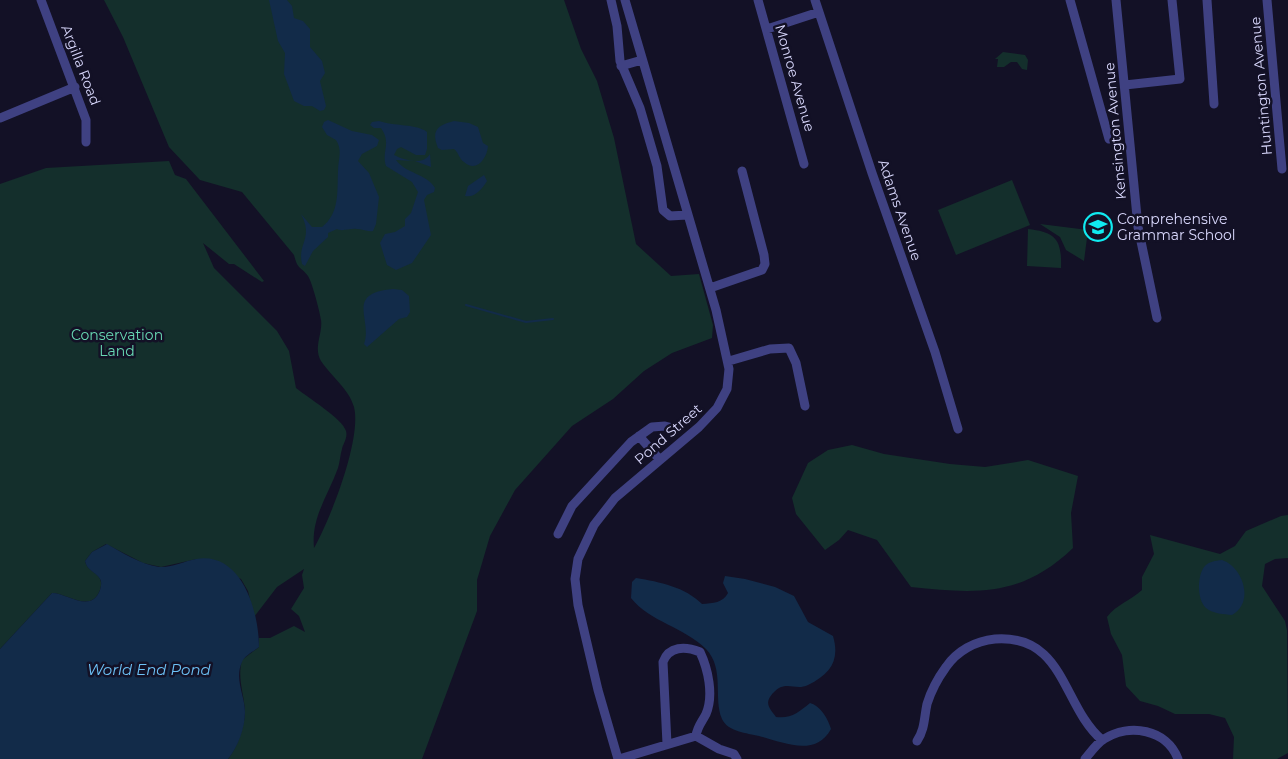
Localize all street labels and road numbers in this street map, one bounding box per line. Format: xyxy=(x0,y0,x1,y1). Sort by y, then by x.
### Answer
street label: Huntington Avenue xyxy=(1246,16,1276,156)
street label: Argilla Road xyxy=(57,22,105,108)
street label: Monroe Avenue xyxy=(771,22,819,134)
street label: Kensington Avenue xyxy=(1100,62,1130,200)
street label: Adams Avenue xyxy=(874,157,926,263)
street label: Pond Street xyxy=(631,400,706,468)

